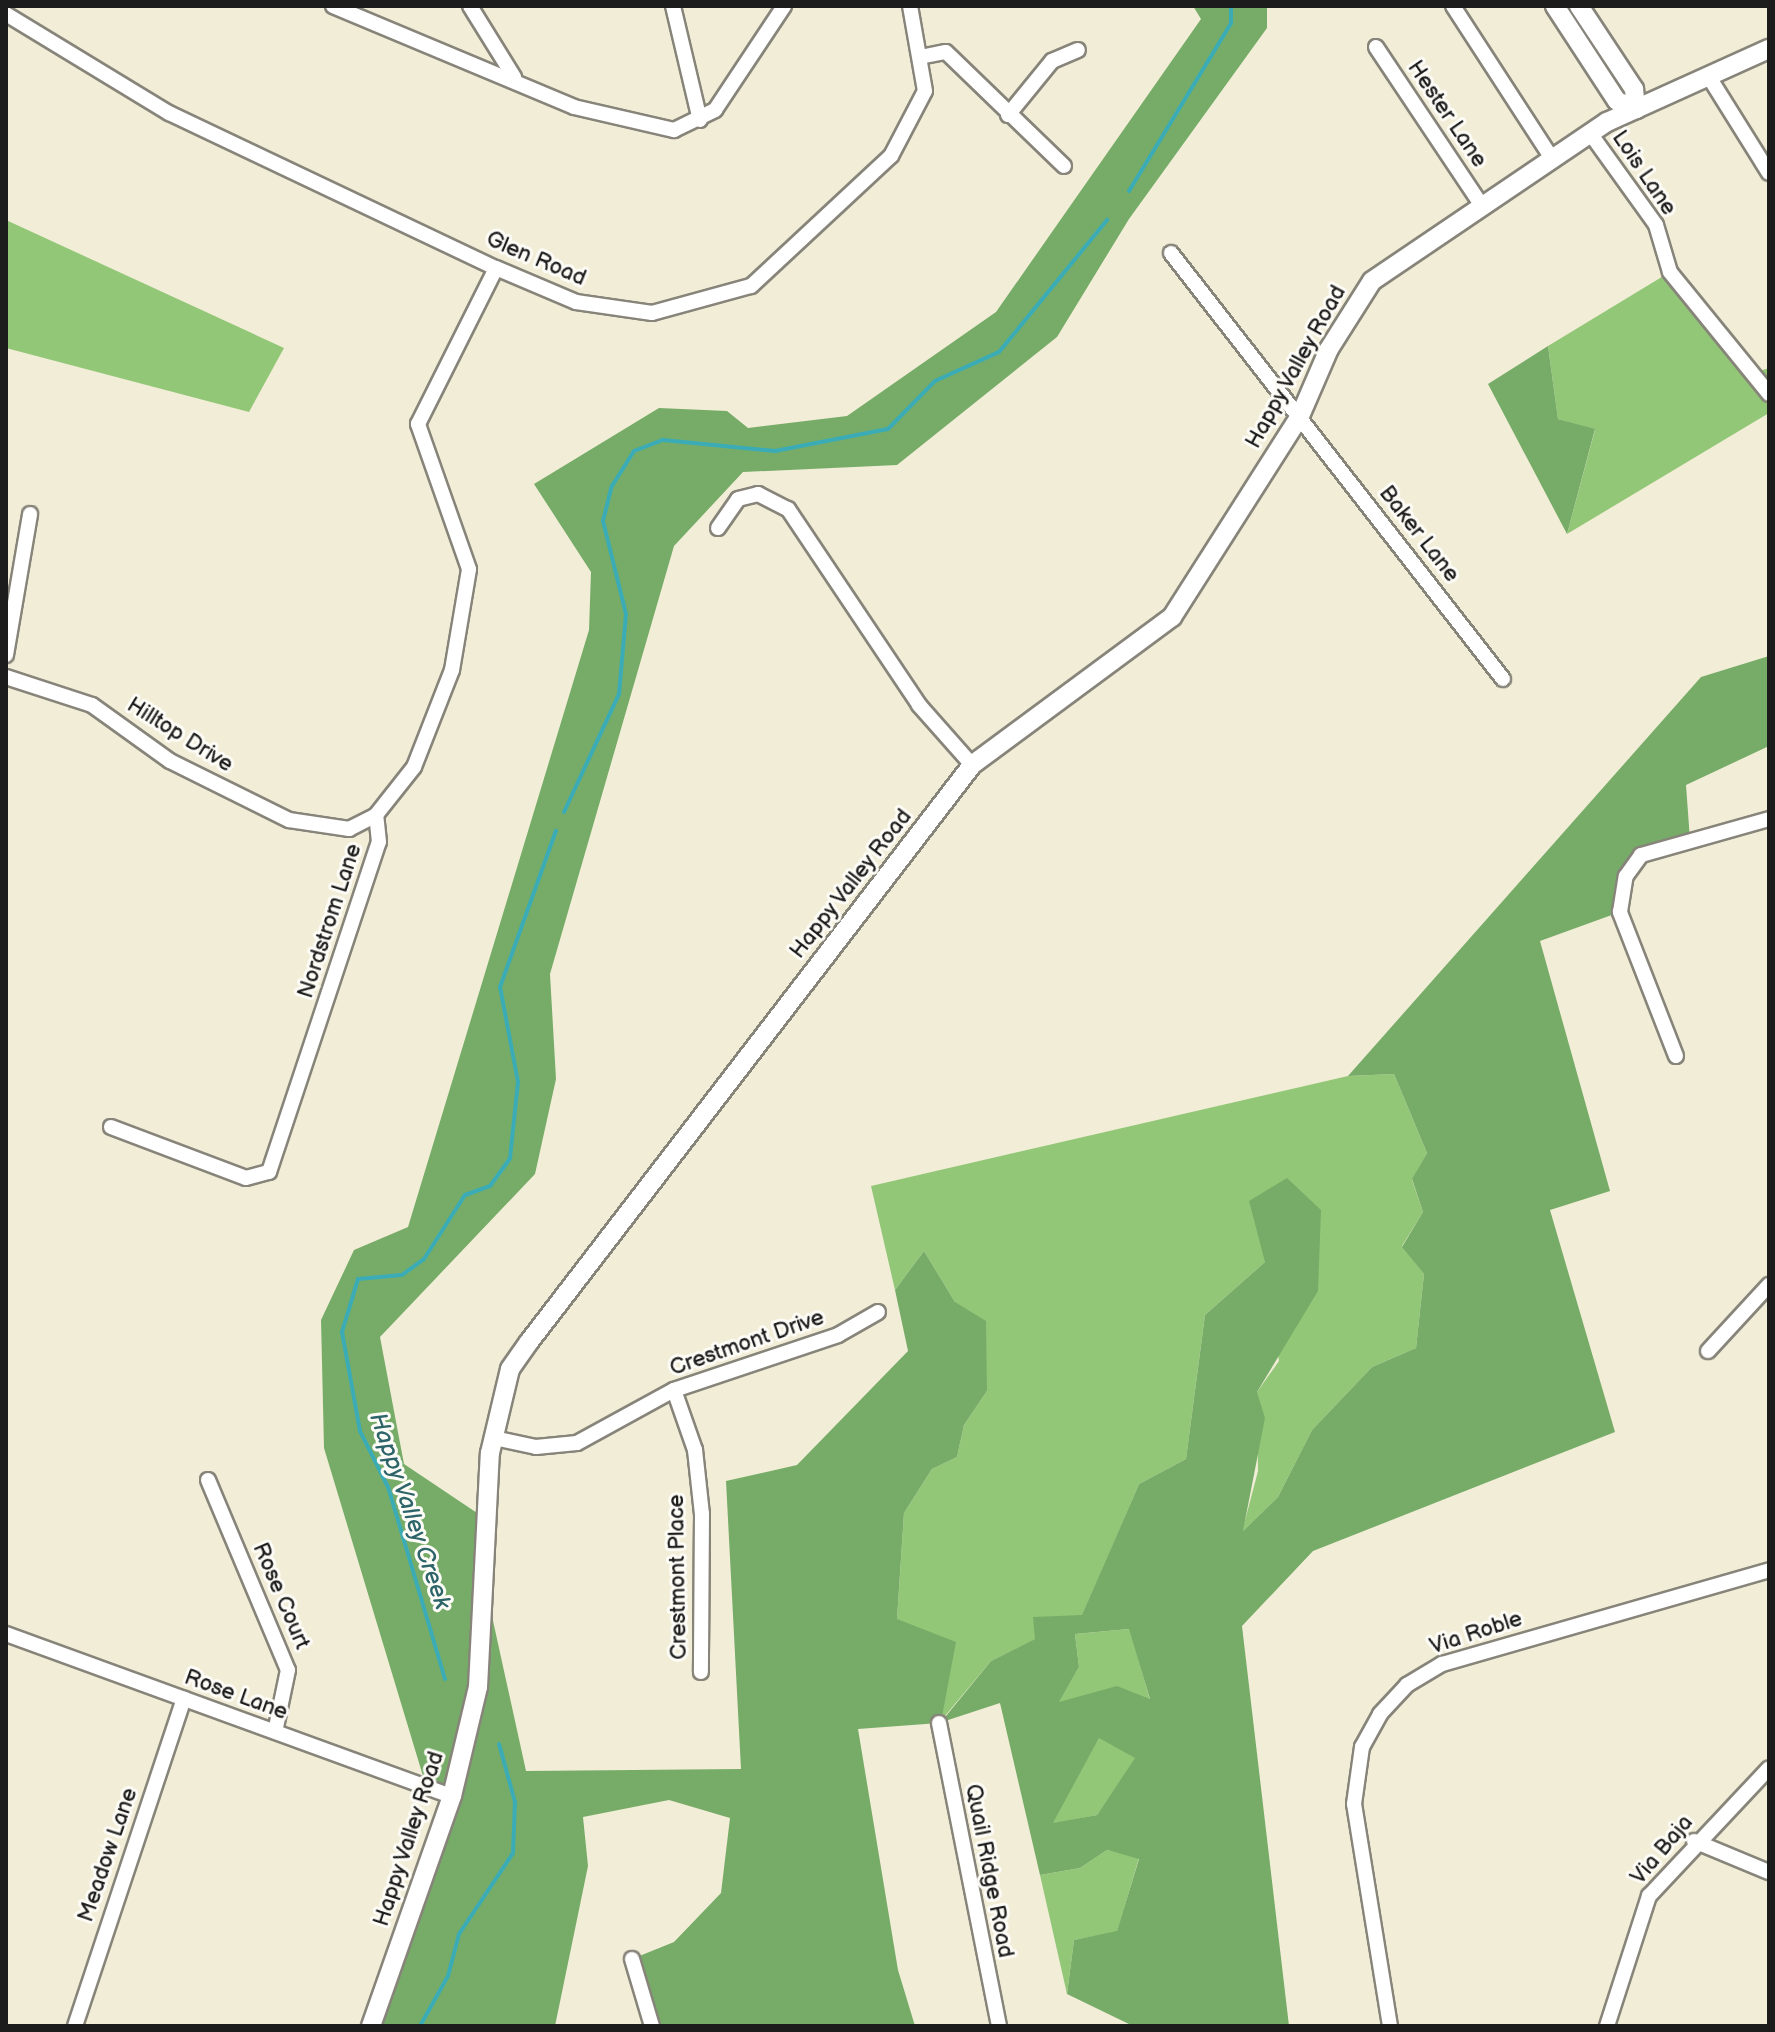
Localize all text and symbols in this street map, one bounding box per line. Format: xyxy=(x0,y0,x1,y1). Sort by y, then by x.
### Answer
street label: Hester Lane xyxy=(1402,56,1492,172)
street label: Lois Lane xyxy=(1606,126,1682,220)
street label: Glen Road xyxy=(482,226,590,292)
street label: Happy Valley Road xyxy=(1239,279,1353,455)
street label: Baker Lane xyxy=(1373,481,1465,587)
street label: Hilltop Drive xyxy=(122,692,238,778)
street label: Happy Valley Road xyxy=(783,803,919,965)
street label: Nordstrom Lane xyxy=(293,840,367,1002)
street label: Crestmont Drive xyxy=(666,1304,828,1382)
water label: Happy Valley Creek xyxy=(362,1407,458,1615)
street label: Crestmont Place xyxy=(663,1494,693,1660)
street label: Rose Court xyxy=(247,1539,315,1653)
street label: Via Roble xyxy=(1427,1606,1525,1660)
street label: Rose Lane xyxy=(181,1664,291,1726)
street label: Happy Valley Road xyxy=(368,1747,450,1931)
street label: Quail Ridge Road xyxy=(959,1782,1019,1960)
street label: Meadow Lane xyxy=(73,1784,143,1926)
street label: Via Baja xyxy=(1625,1810,1699,1890)

